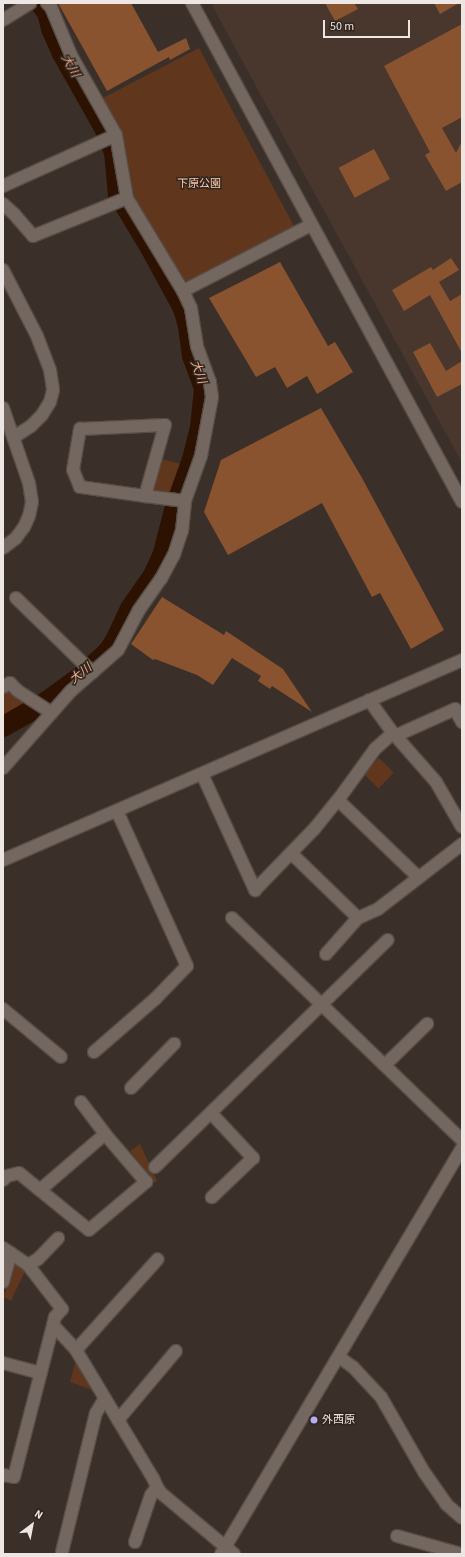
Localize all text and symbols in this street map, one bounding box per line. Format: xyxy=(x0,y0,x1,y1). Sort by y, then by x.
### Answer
scale bar xyxy=(325,12,412,38)
text: 50 m xyxy=(330,18,354,35)
water label: 大川 xyxy=(58,52,82,80)
park label: 下原公園 xyxy=(177,177,221,191)
water label: 大川 xyxy=(187,358,209,386)
water label: 大川 xyxy=(67,661,95,687)
place label: 外西原 xyxy=(322,1413,355,1427)
marker: 外西原 xyxy=(309,1415,319,1425)
north arrow xyxy=(12,1505,52,1545)
text: N xyxy=(32,1506,46,1523)

